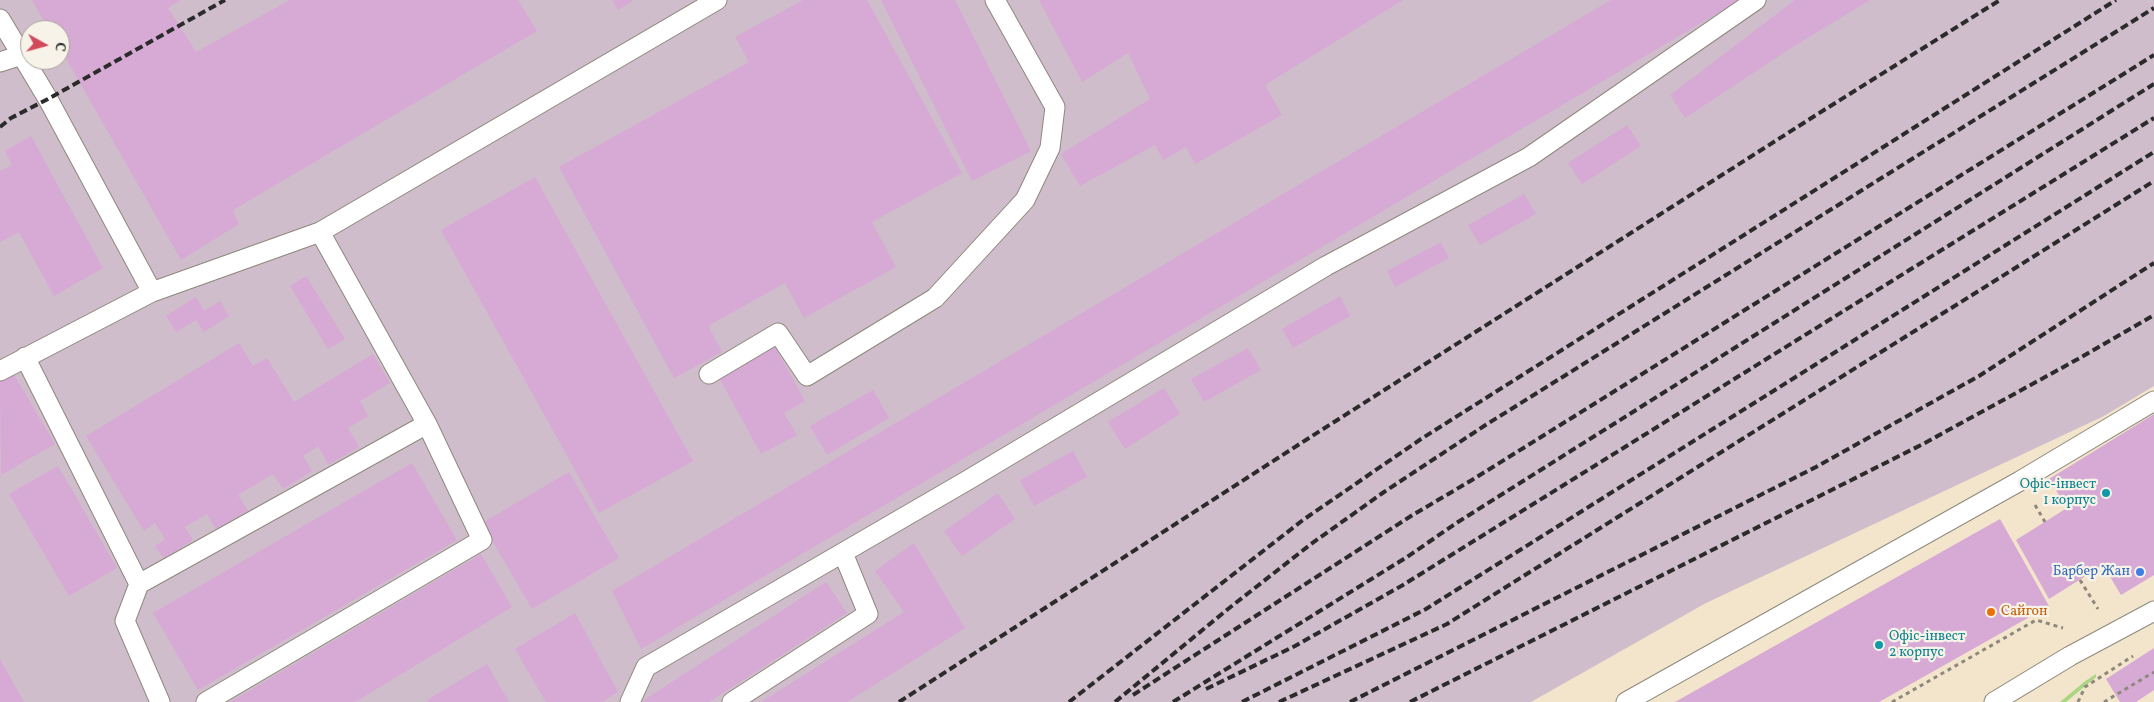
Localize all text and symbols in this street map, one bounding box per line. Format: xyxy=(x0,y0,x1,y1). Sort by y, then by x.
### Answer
north arrow xyxy=(20,20,70,70)
text: С xyxy=(49,41,69,52)
place label: Офіс-інвест 1 корпус xyxy=(2020,477,2096,510)
marker: Офіс-інвест 1 корпус xyxy=(2100,487,2112,499)
place label: Барбер Жан xyxy=(2053,564,2130,580)
marker: Барбер Жан xyxy=(2134,566,2146,578)
place label: Сайгон xyxy=(2001,604,2048,620)
marker: Сайгон xyxy=(1985,606,1997,618)
place label: Офіс-інвест 2 корпус xyxy=(1889,629,1965,662)
marker: Офіс-інвест 2 корпус xyxy=(1873,639,1885,651)

